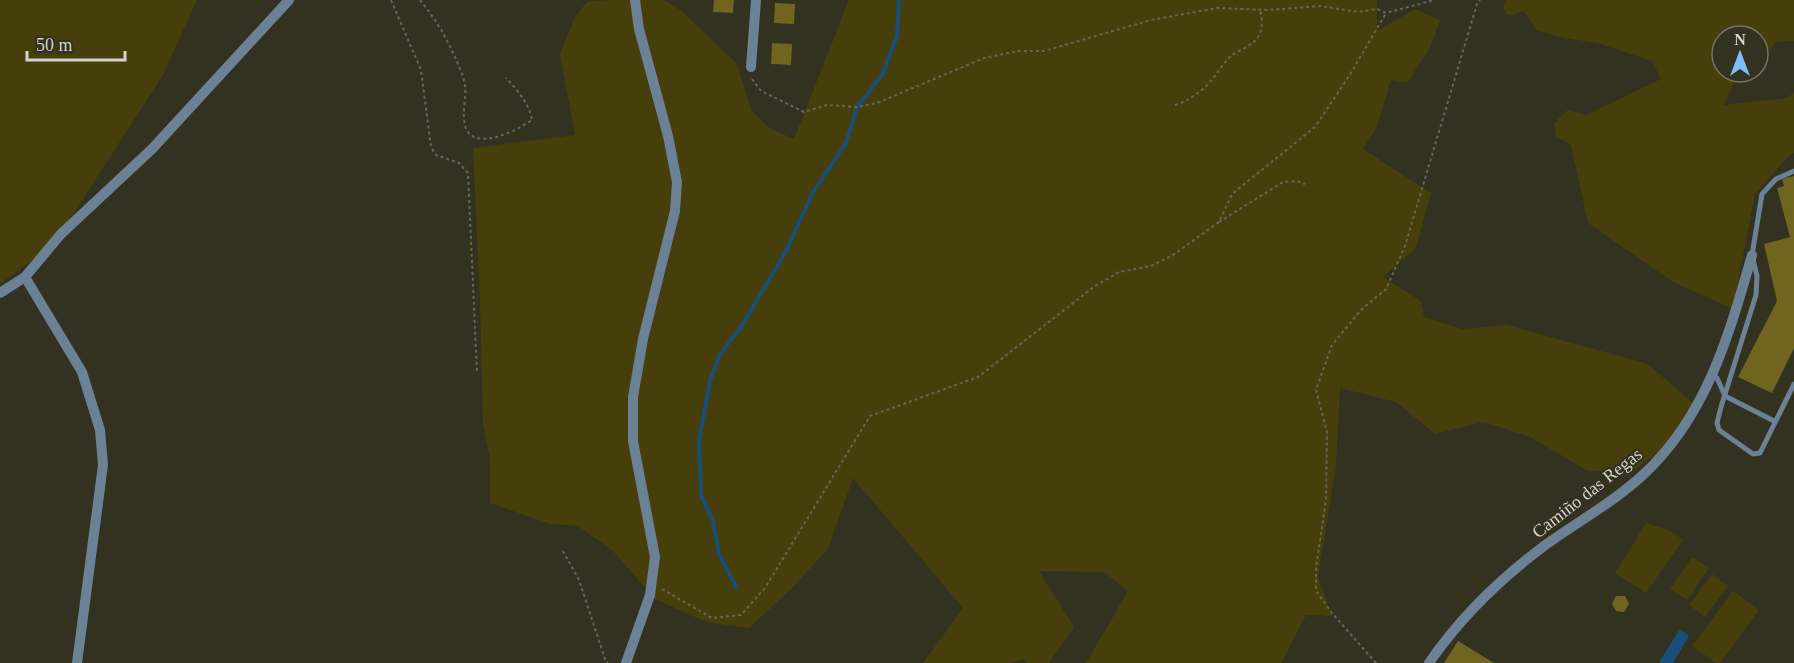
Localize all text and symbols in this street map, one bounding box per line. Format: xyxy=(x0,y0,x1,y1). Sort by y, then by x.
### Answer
scale bar xyxy=(27,24,124,62)
north arrow xyxy=(1710,24,1770,84)
text: N xyxy=(1734,31,1746,48)
text: 50 m xyxy=(36,35,73,55)
street label: Camiño das Regas xyxy=(1528,444,1646,542)

